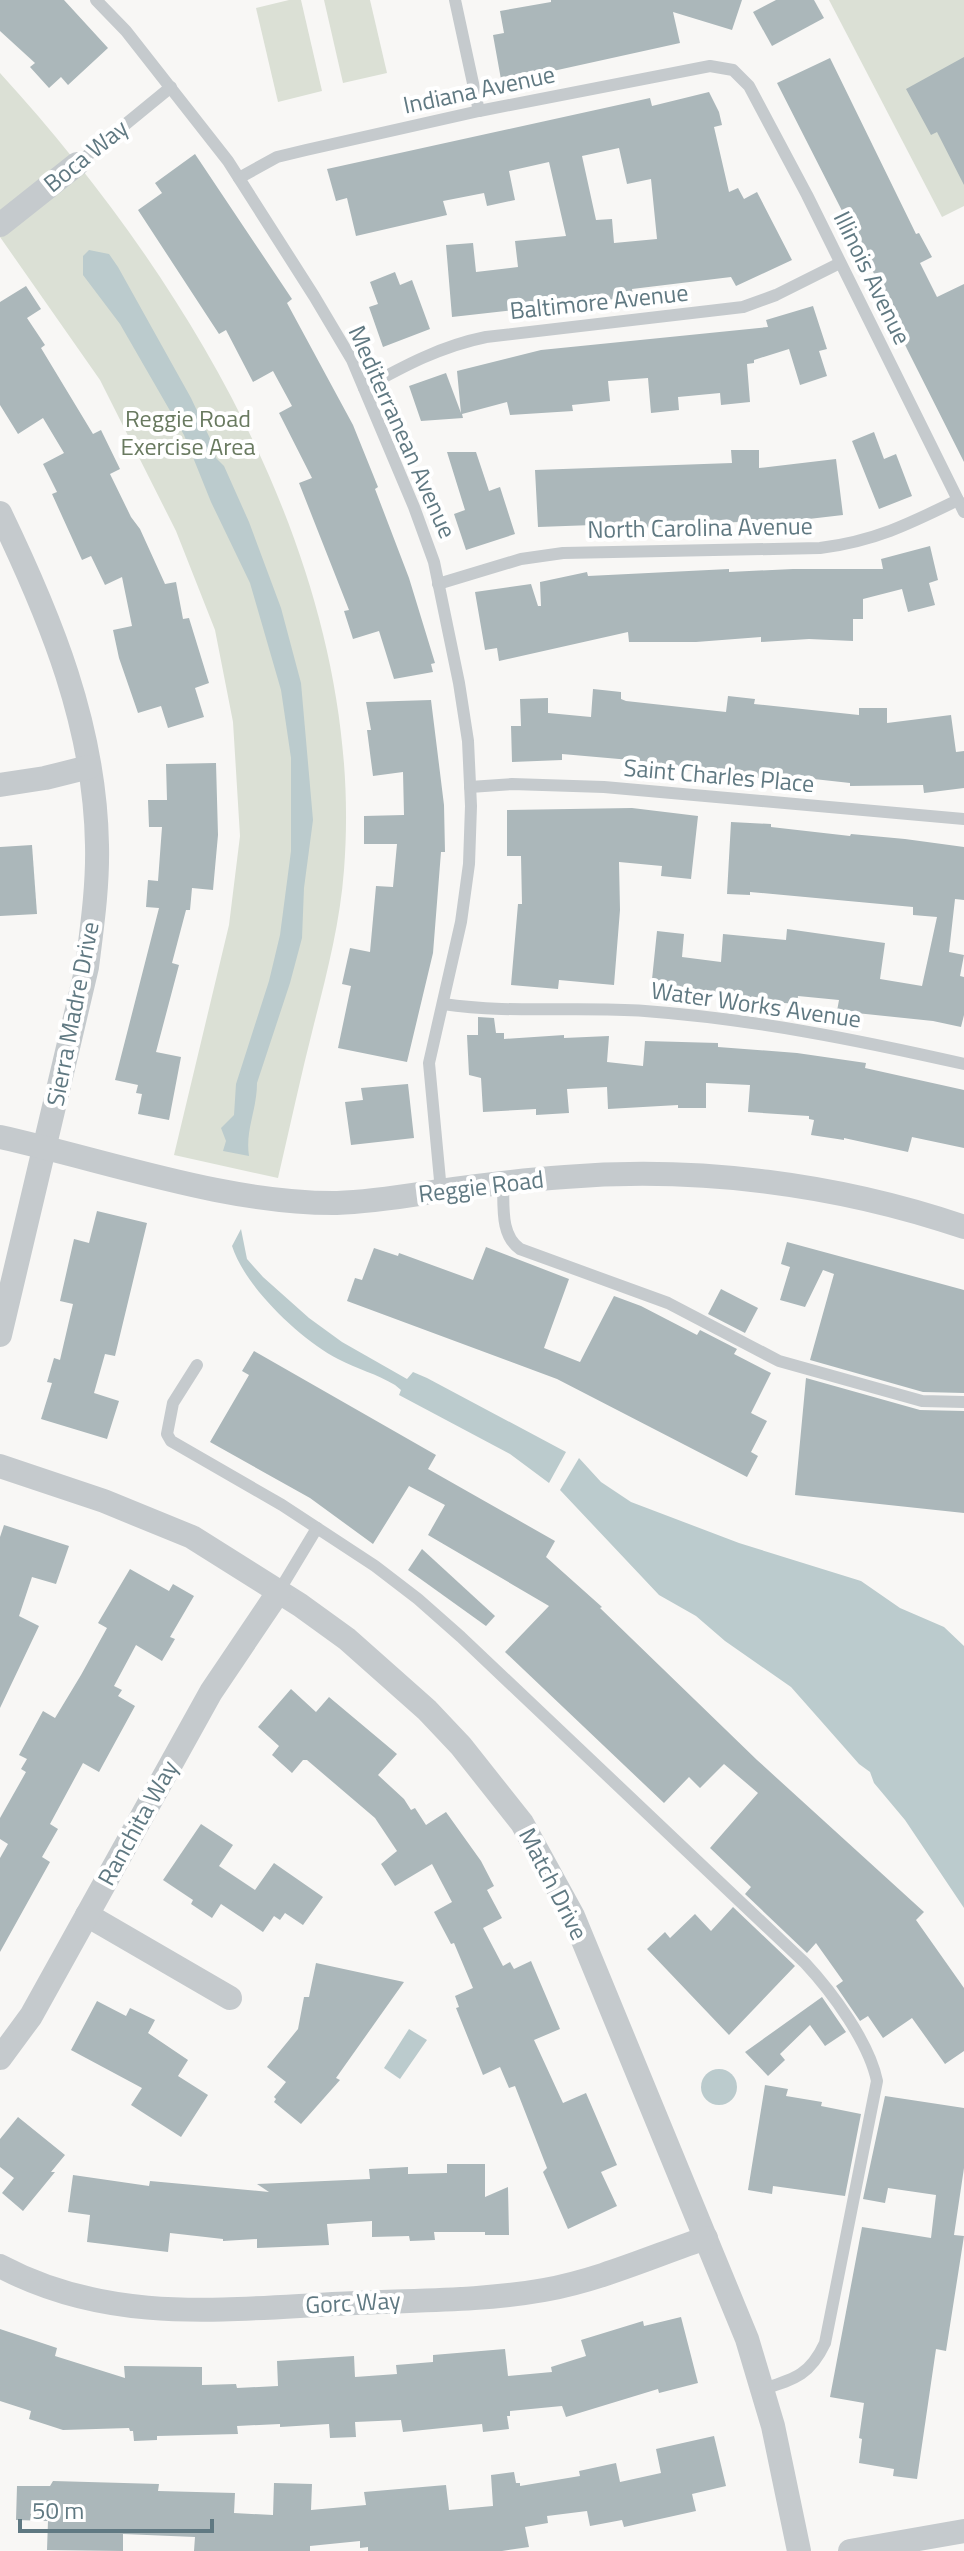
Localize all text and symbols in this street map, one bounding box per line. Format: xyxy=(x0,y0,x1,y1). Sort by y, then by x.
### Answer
street label: Indiana Avenue xyxy=(400,55,558,123)
street label: Boca Way xyxy=(35,110,136,201)
street label: Illinois Avenue xyxy=(825,205,921,350)
street label: Baltimore Avenue xyxy=(508,274,690,328)
street label: Mediterranean Avenue xyxy=(340,319,466,544)
park label: Reggie Road Exercise Area xyxy=(121,400,255,464)
street label: North Carolina Avenue xyxy=(587,507,813,547)
street label: Saint Charles Place xyxy=(622,749,816,801)
street label: Sierra Madre Drive xyxy=(36,919,108,1109)
street label: Water Works Avenue xyxy=(649,971,864,1037)
street label: Reggie Road xyxy=(416,1160,546,1212)
street label: Ranchita Way xyxy=(88,1753,187,1892)
street label: Match Drive xyxy=(510,1821,598,1946)
street label: Gorc Way xyxy=(304,2282,402,2322)
scale bar xyxy=(20,2483,212,2533)
text: 50 m xyxy=(32,2492,84,2528)

